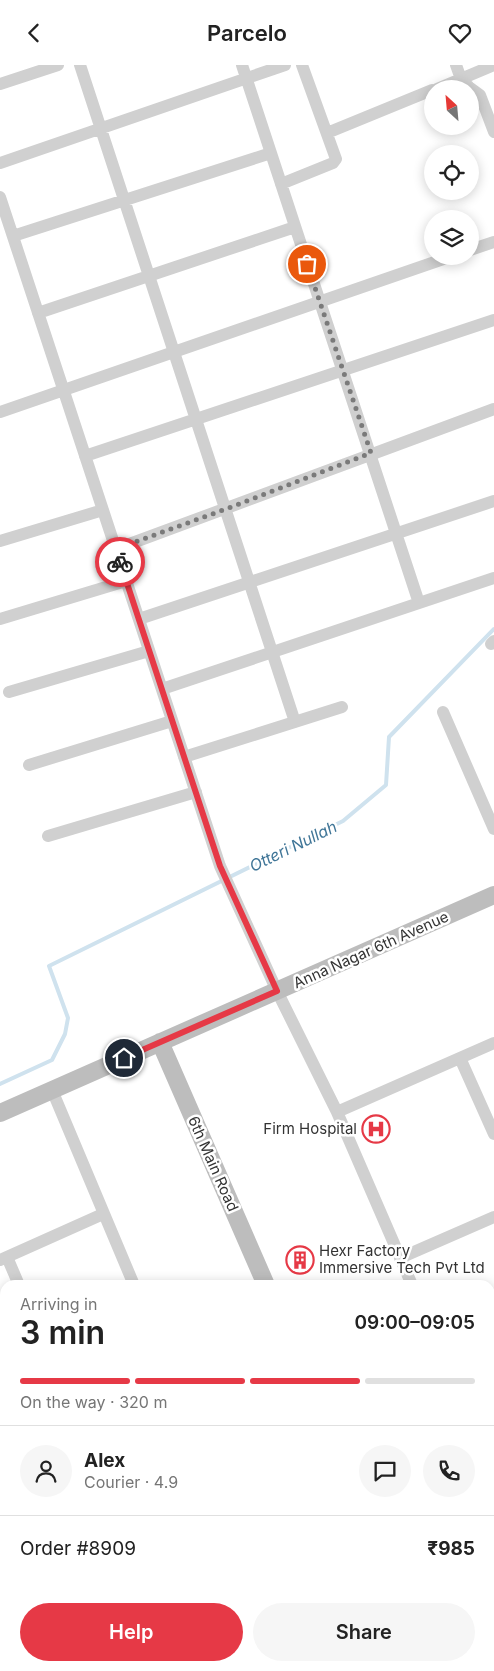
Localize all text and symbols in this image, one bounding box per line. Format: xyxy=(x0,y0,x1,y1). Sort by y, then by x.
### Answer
icon: back xyxy=(20,19,48,47)
icon: heart xyxy=(446,19,474,47)
text: Parcelo xyxy=(207,20,287,46)
north arrow xyxy=(424,80,479,135)
map controls xyxy=(424,80,479,265)
button: locate xyxy=(424,145,479,200)
button: layers xyxy=(424,210,479,265)
pin xyxy=(286,243,328,285)
icon: bag xyxy=(293,250,321,278)
courier xyxy=(95,537,145,587)
icon: bike xyxy=(106,548,134,576)
water label: Otteri Nullah xyxy=(246,816,340,876)
street label: Anna Nagar 6th Avenue xyxy=(290,907,451,992)
pin xyxy=(103,1037,145,1079)
icon: home xyxy=(110,1044,138,1072)
street label: 6th Main Road xyxy=(184,1113,243,1214)
hospital icon: Firm Hospital xyxy=(361,1114,391,1144)
place label: Firm Hospital xyxy=(263,1119,357,1138)
place label: Hexr Factory Immersive Tech Pvt Ltd xyxy=(319,1241,485,1277)
building icon: Hexr Factory Immersive Tech Pvt Ltd xyxy=(285,1245,315,1275)
text: Arriving in xyxy=(20,1294,97,1314)
text: 09:00–09:05 xyxy=(354,1311,475,1334)
text: 3 min xyxy=(20,1313,105,1352)
text: On the way · 320 m xyxy=(20,1392,167,1412)
button: person xyxy=(20,1445,72,1497)
button: chat xyxy=(359,1445,411,1497)
button: phone xyxy=(423,1445,475,1497)
text: Alex xyxy=(84,1449,125,1472)
text: Courier · 4.9 xyxy=(84,1472,178,1492)
text: Order #8909 xyxy=(20,1537,136,1560)
text: ₹985 xyxy=(427,1537,475,1560)
button: Help xyxy=(20,1603,243,1661)
button: Share xyxy=(253,1603,475,1661)

